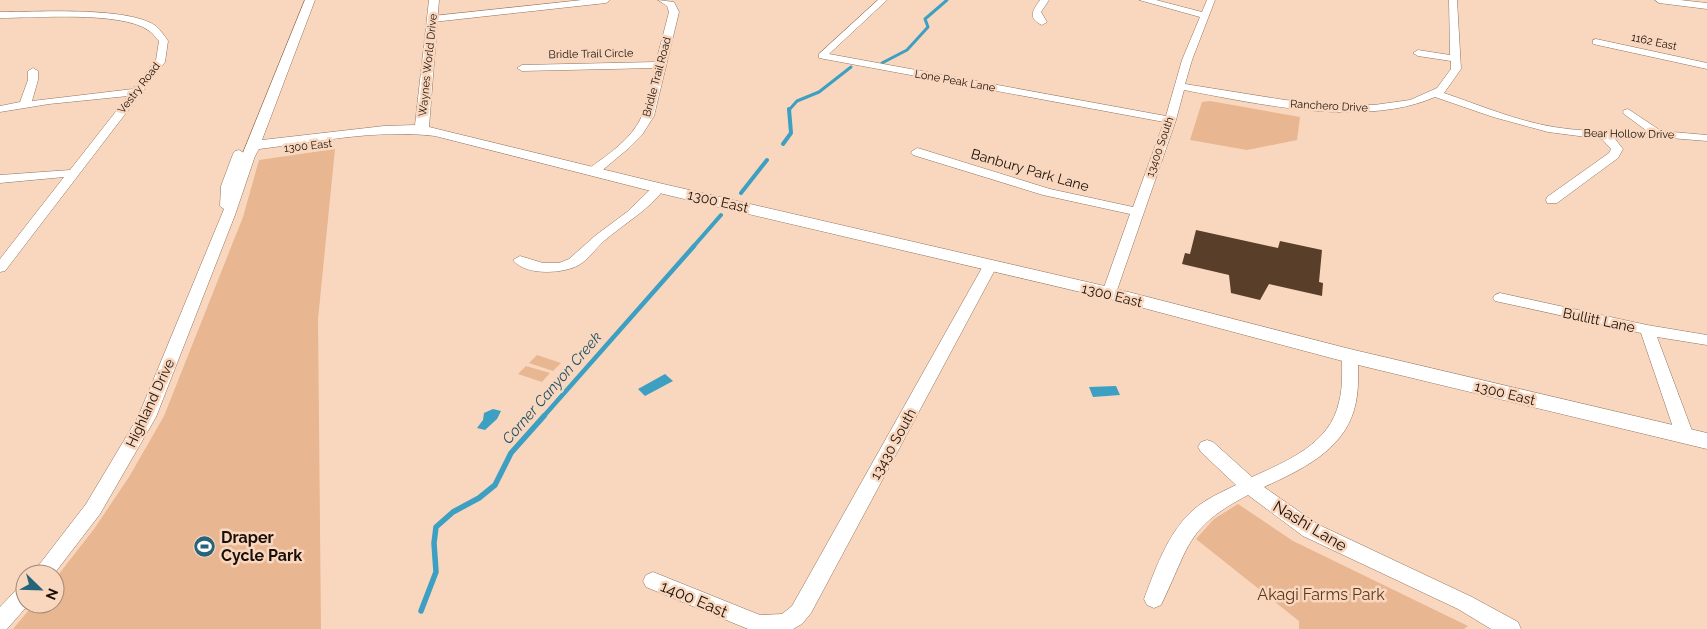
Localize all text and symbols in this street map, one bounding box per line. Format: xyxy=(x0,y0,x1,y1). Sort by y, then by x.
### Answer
street label: Waynes World Drive xyxy=(416,12,440,117)
street label: 1162 East xyxy=(1630,31,1678,53)
street label: Bridle Trail Road xyxy=(640,35,674,118)
street label: Bridle Trail Circle xyxy=(548,47,634,61)
street label: Vestry Road xyxy=(115,60,163,116)
street label: Lone Peak Lane xyxy=(914,68,997,95)
street label: Ranchero Drive xyxy=(1290,97,1369,115)
street label: 13400 South xyxy=(1144,115,1176,179)
street label: Bear Hollow Drive xyxy=(1584,127,1675,141)
street label: 1300 East xyxy=(283,137,333,155)
street label: Banbury Park Lane xyxy=(969,145,1091,195)
street label: 1300 East xyxy=(686,186,750,216)
street label: 1300 East xyxy=(1080,280,1144,310)
street label: Bullitt Lane xyxy=(1561,305,1637,335)
water label: Corner Canyon Creek xyxy=(498,328,606,448)
street label: Highland Drive xyxy=(123,356,177,450)
street label: 1300 East xyxy=(1473,378,1537,408)
street label: 13430 South xyxy=(867,406,919,482)
street label: Nashi Lane xyxy=(1270,497,1350,555)
place label: Draper Cycle Park xyxy=(221,528,302,565)
sports icon: Draper Cycle Park xyxy=(193,534,217,558)
north arrow xyxy=(15,564,65,614)
street label: 1400 East xyxy=(658,576,731,622)
park label: Akagi Farms Park xyxy=(1257,585,1385,604)
text: N xyxy=(43,586,61,602)

